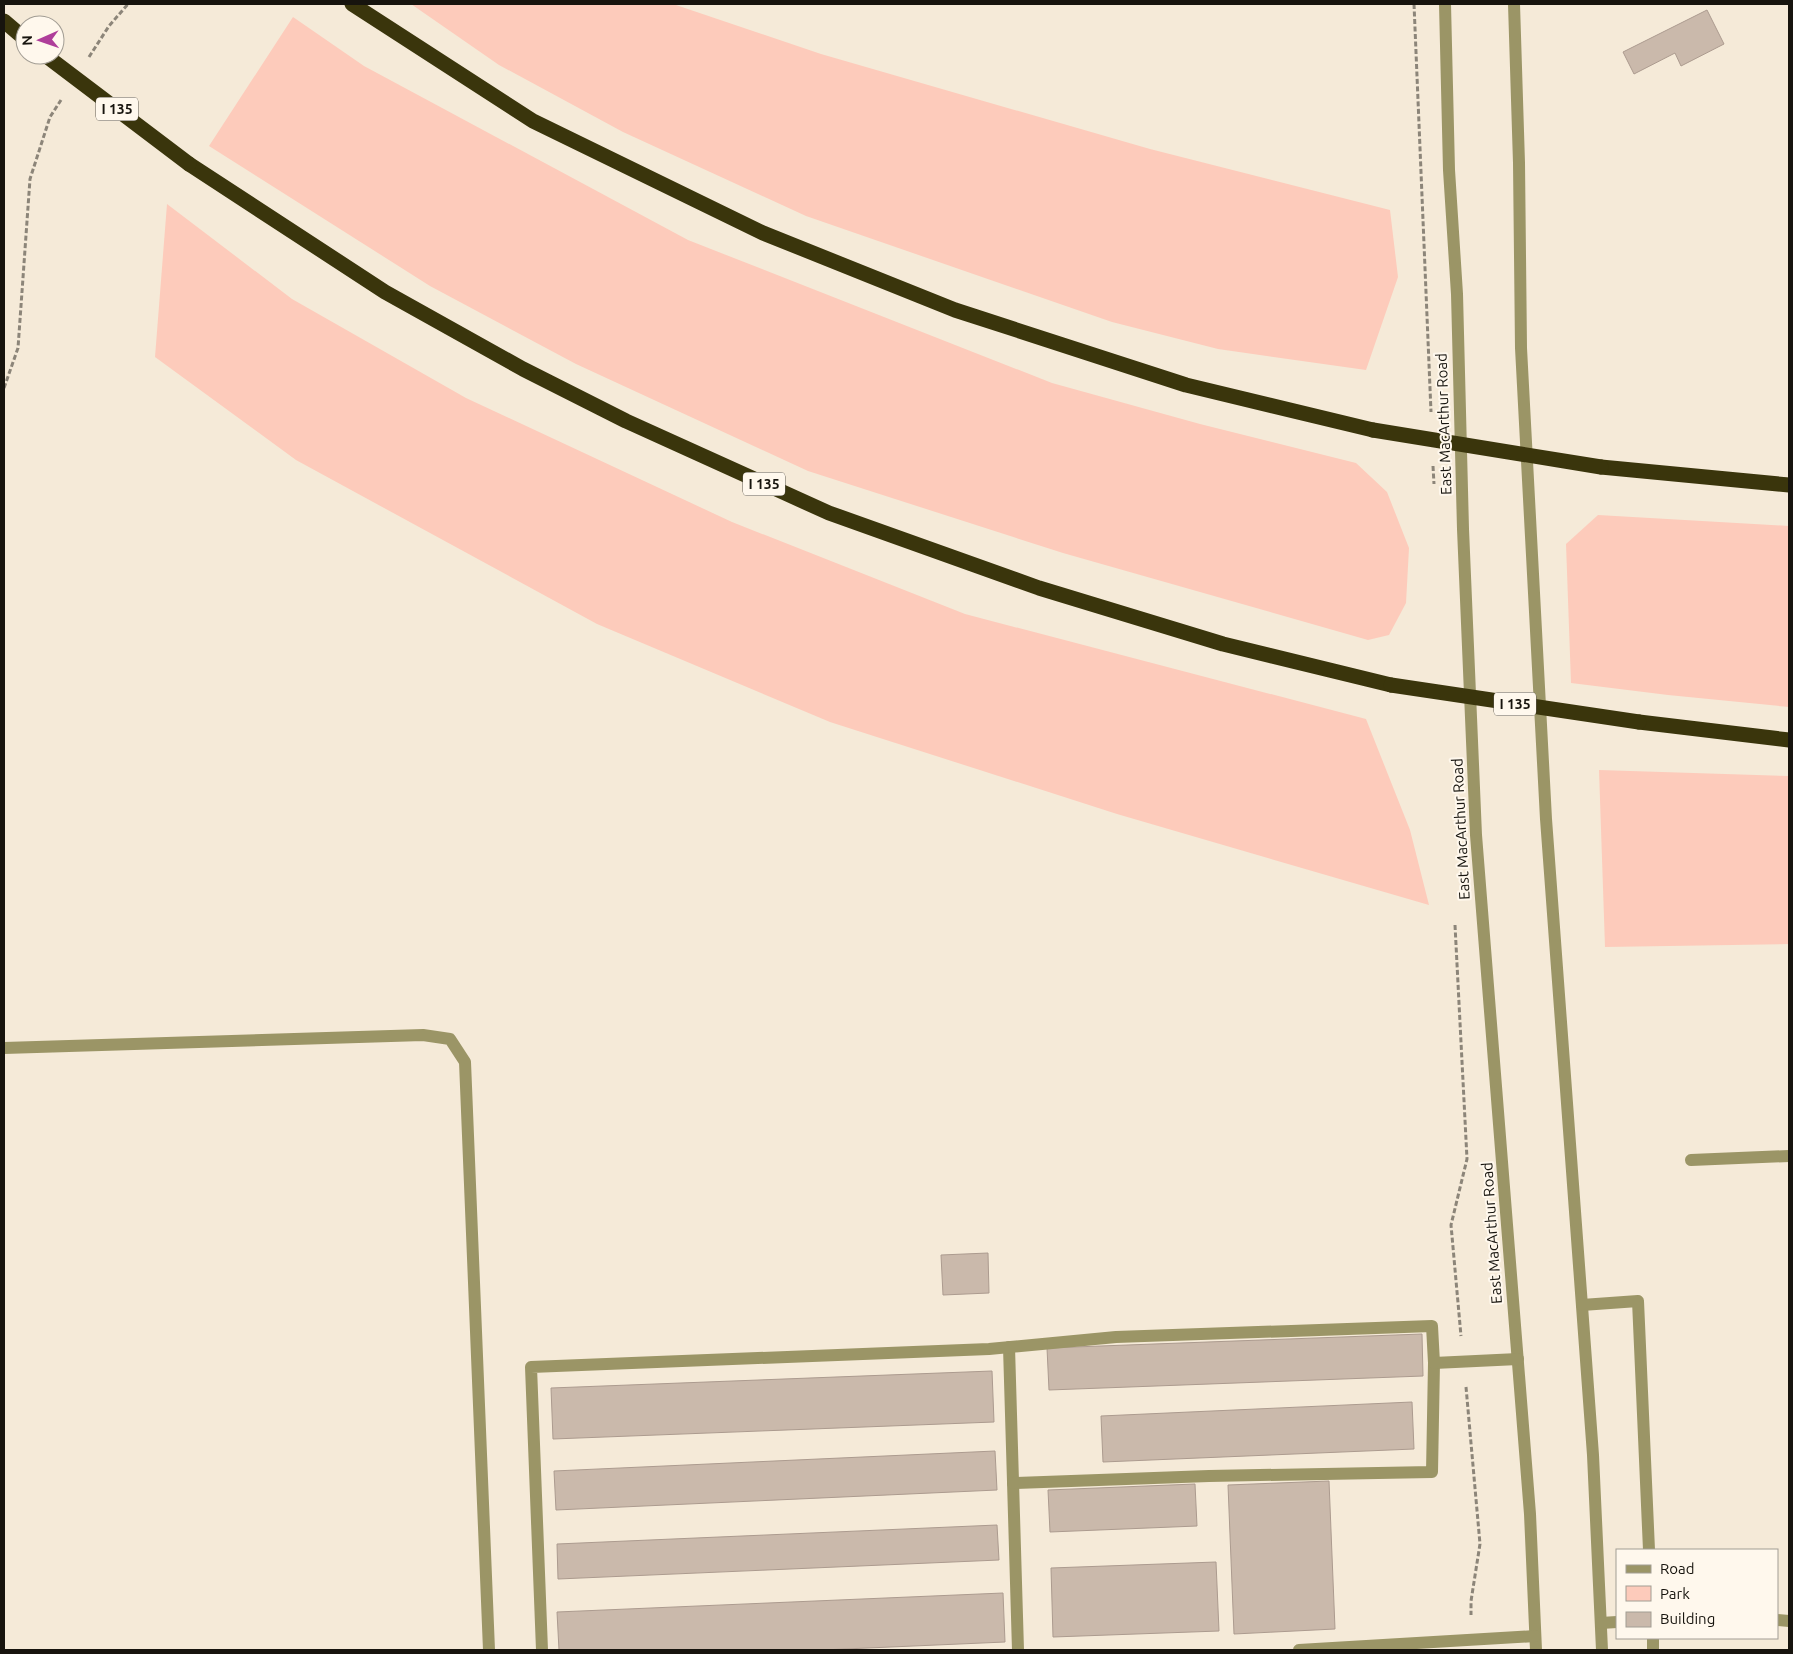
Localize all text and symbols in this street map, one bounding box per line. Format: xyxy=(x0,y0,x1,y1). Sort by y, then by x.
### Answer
north arrow xyxy=(15,15,65,65)
text: N xyxy=(19,35,35,46)
road number: I 135 xyxy=(96,98,138,120)
street label: East MacArthur Road xyxy=(1433,353,1454,495)
road number: I 135 xyxy=(743,472,785,496)
road number: I 135 xyxy=(1494,692,1536,716)
street label: East MacArthur Road xyxy=(1448,758,1473,900)
street label: East MacArthur Road xyxy=(1478,1162,1505,1304)
legend xyxy=(1616,1549,1778,1639)
text: Road xyxy=(1660,1560,1695,1577)
text: Park xyxy=(1660,1585,1690,1602)
text: Building xyxy=(1660,1610,1715,1627)

